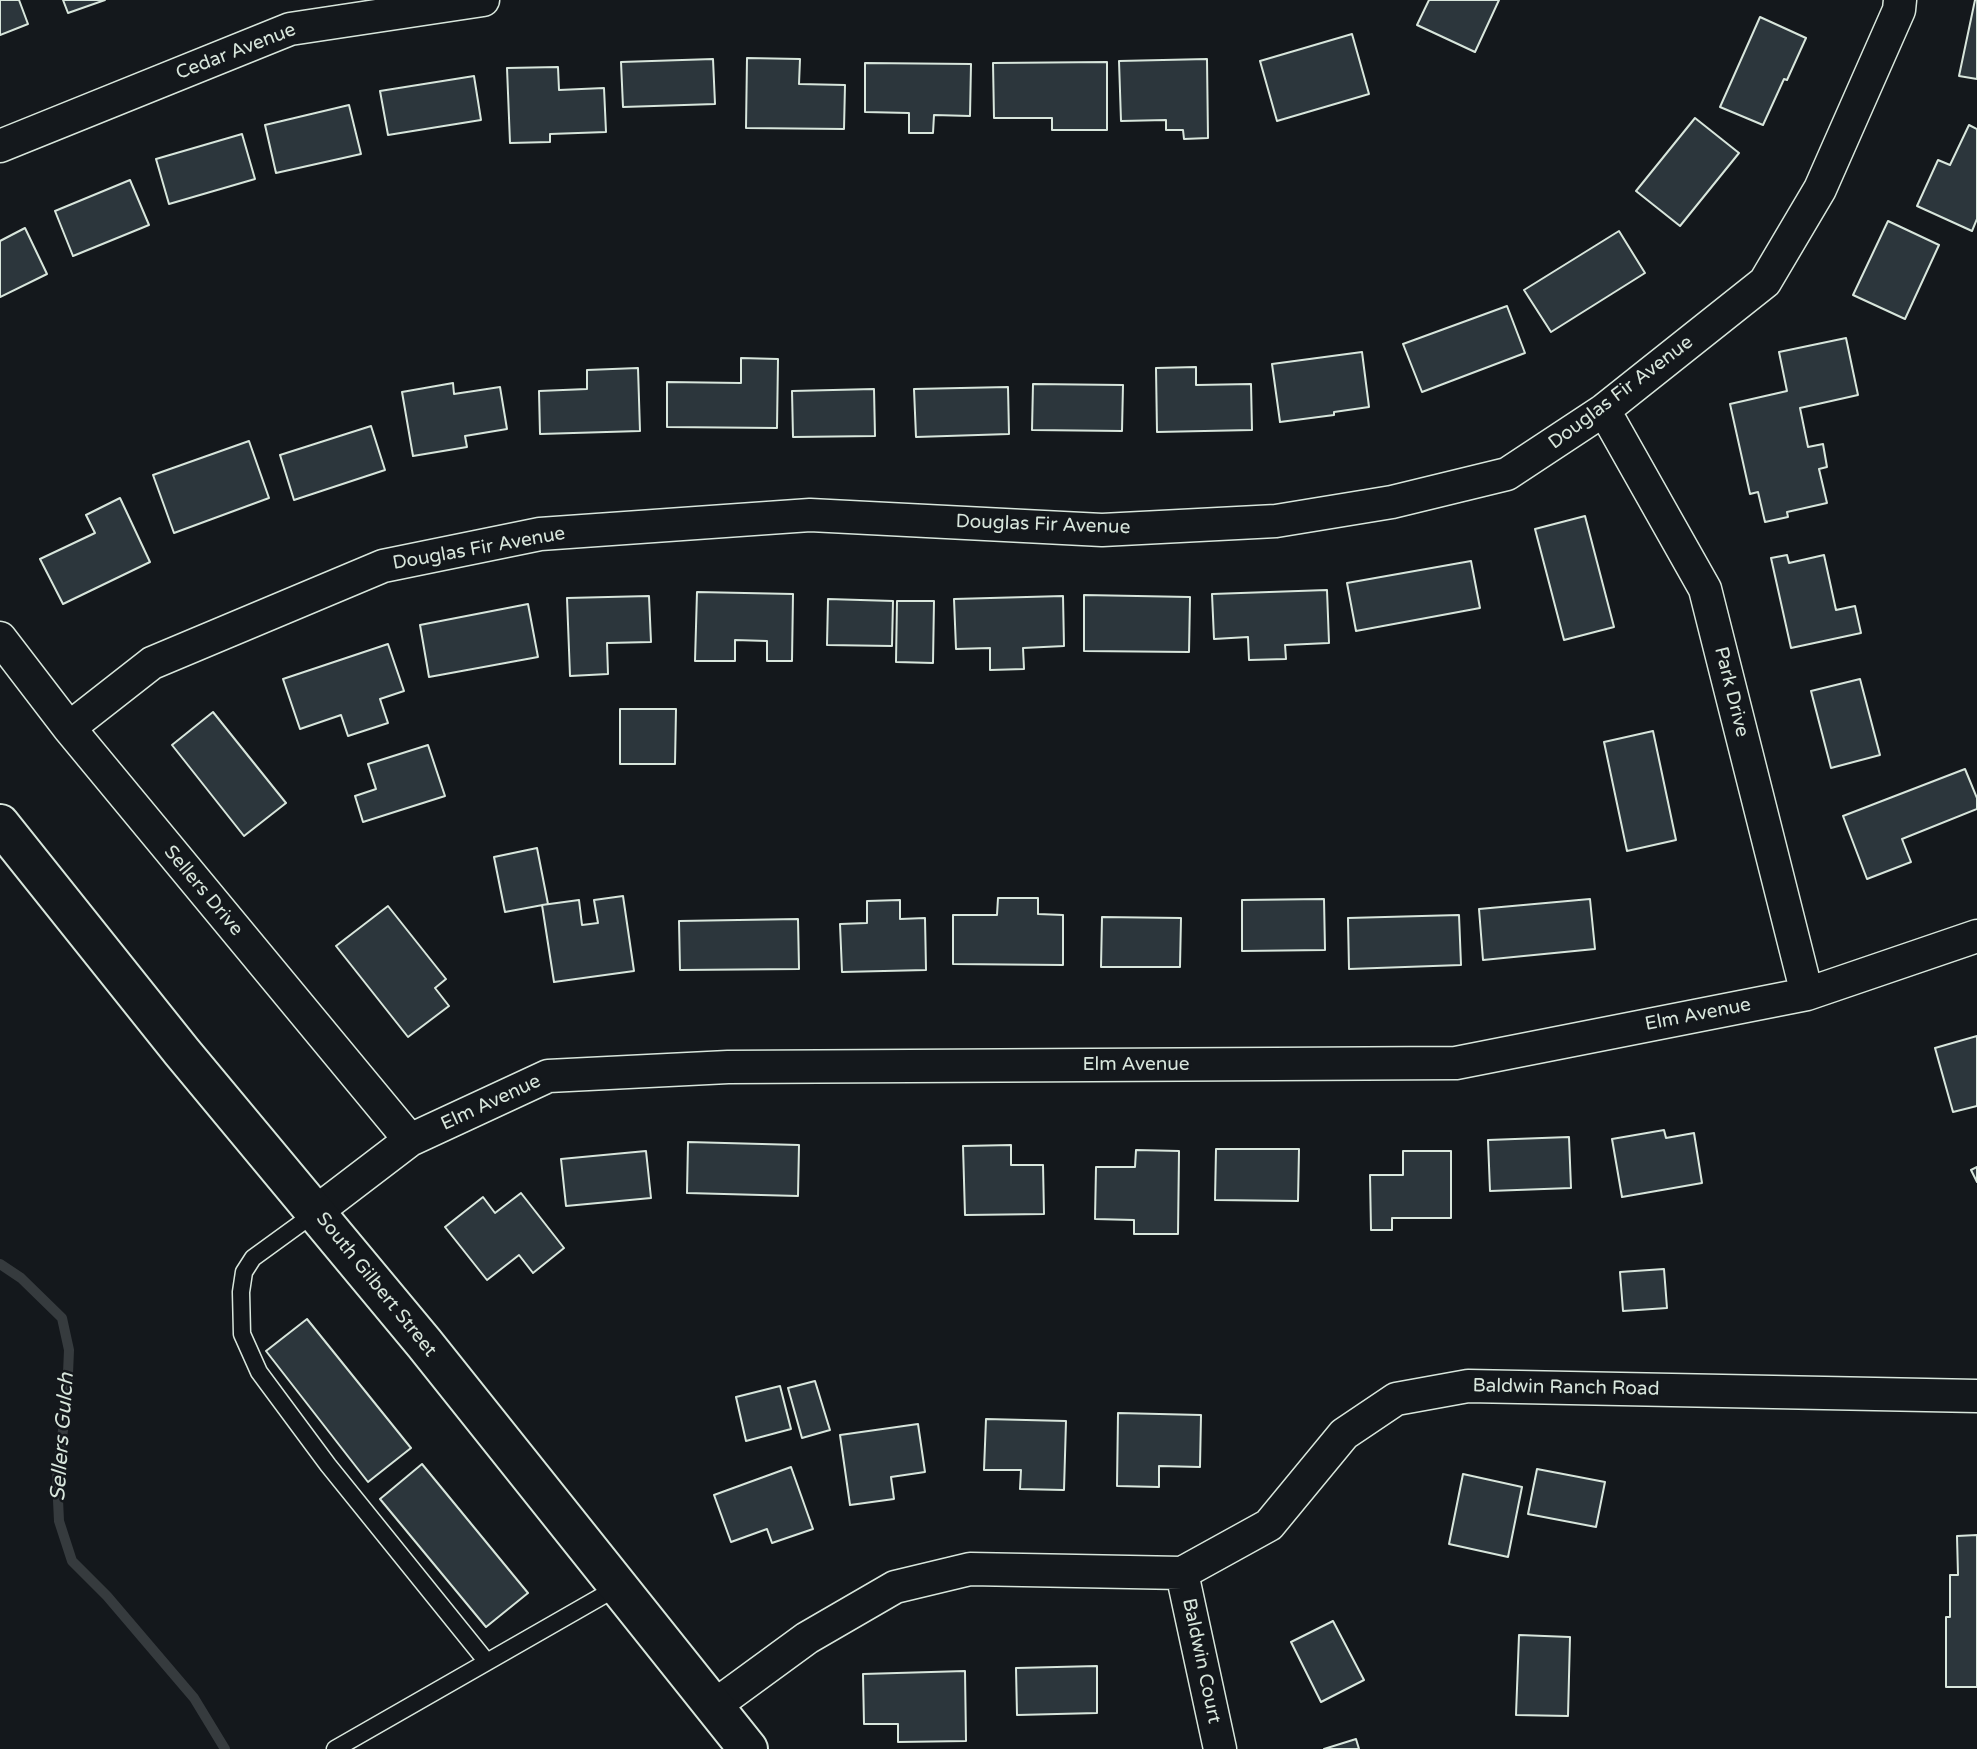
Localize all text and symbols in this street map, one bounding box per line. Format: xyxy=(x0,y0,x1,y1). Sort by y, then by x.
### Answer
street label: Cedar Avenue xyxy=(173,19,299,85)
street label: Douglas Fir Avenue xyxy=(1544,331,1698,455)
street label: Douglas Fir Avenue xyxy=(955,511,1131,539)
street label: Douglas Fir Avenue xyxy=(391,523,567,575)
street label: Park Drive xyxy=(1709,644,1753,740)
street label: Sellers Drive xyxy=(159,841,247,941)
street label: Elm Avenue xyxy=(1643,994,1753,1036)
street label: Elm Avenue xyxy=(1082,1054,1190,1076)
street label: Elm Avenue xyxy=(438,1070,544,1136)
street label: South Gilbert Street xyxy=(311,1208,441,1362)
water label: Sellers Gulch xyxy=(46,1372,80,1502)
street label: Baldwin Ranch Road xyxy=(1472,1375,1660,1401)
street label: Baldwin Court xyxy=(1177,1596,1225,1726)

